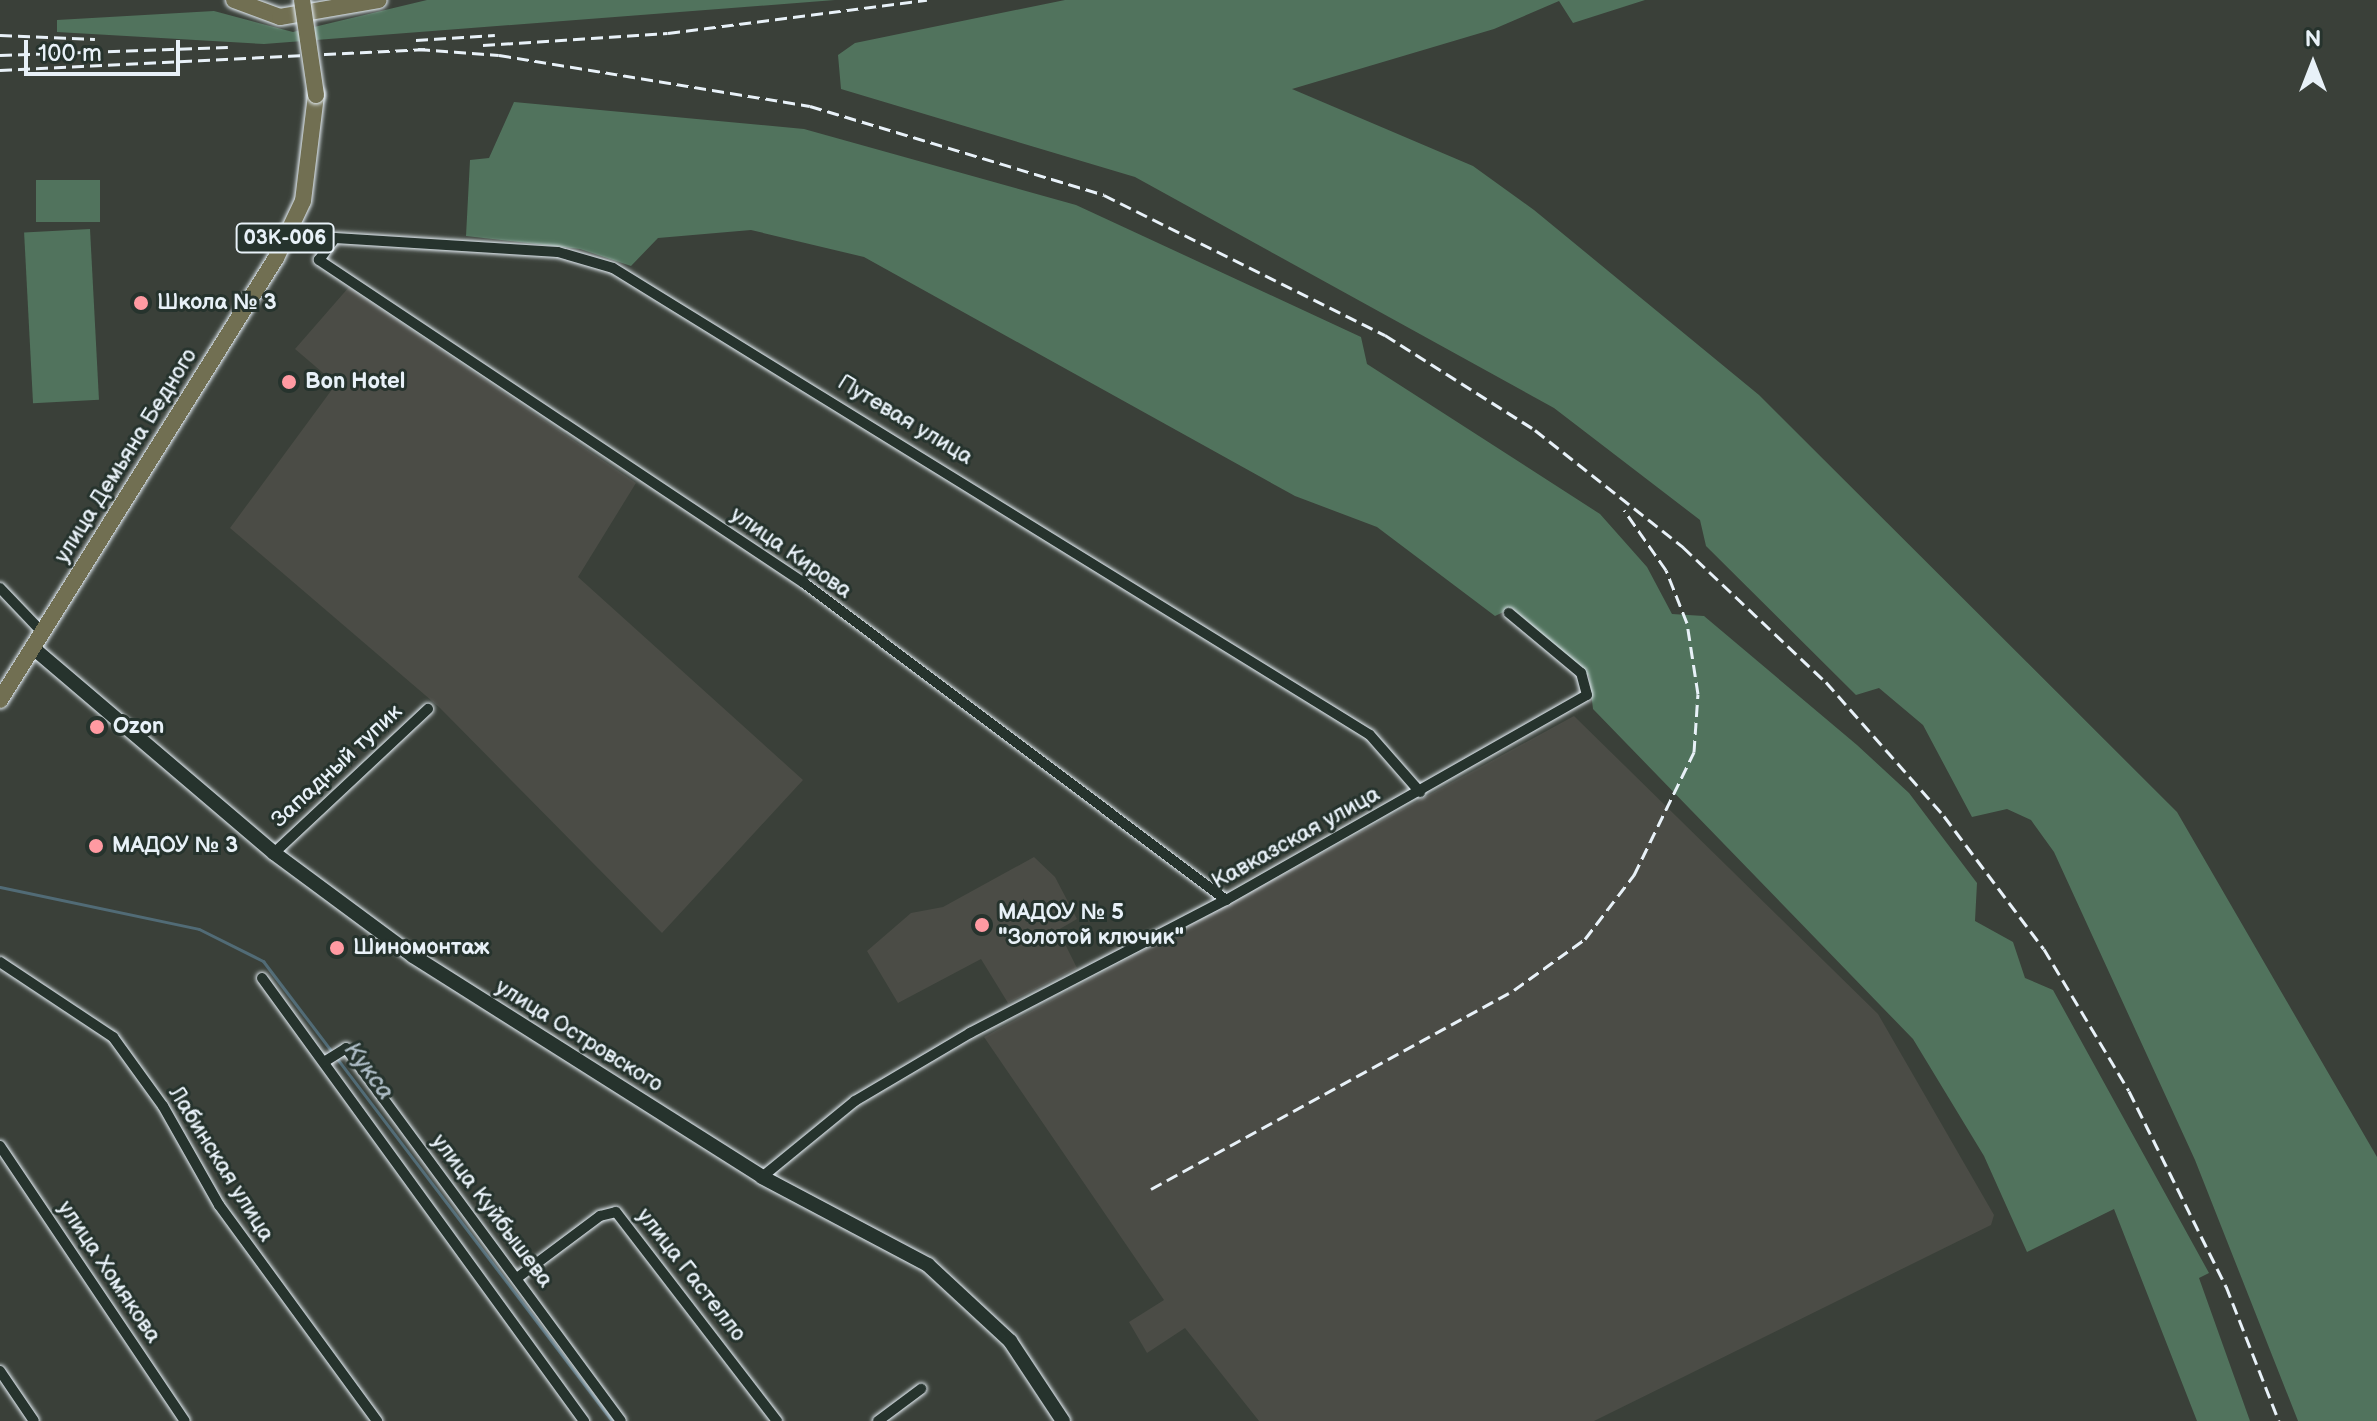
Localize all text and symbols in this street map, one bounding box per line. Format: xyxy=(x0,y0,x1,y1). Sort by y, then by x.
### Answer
scale bar xyxy=(28,24,184,74)
north arrow xyxy=(2273,24,2353,104)
text: N xyxy=(2305,26,2321,53)
text: 100 m xyxy=(38,39,102,68)
road number: 03К-006 xyxy=(235,222,335,254)
place label: Школа № 3 xyxy=(157,290,277,316)
marker: Школа № 3 xyxy=(132,294,150,312)
street label: улица Демьяна Бедного xyxy=(49,344,203,568)
place label: Bon Hotel xyxy=(305,369,405,395)
street label: Путевая улица xyxy=(833,369,977,471)
marker: Bon Hotel xyxy=(280,373,298,391)
street label: улица Кирова xyxy=(725,502,857,604)
street label: Западный тупик xyxy=(266,699,408,833)
place label: Ozon xyxy=(113,714,164,740)
marker: Ozon xyxy=(88,718,106,736)
street label: Кавказская улица xyxy=(1207,781,1385,895)
place label: МАДОУ № 3 xyxy=(112,833,238,859)
marker: МАДОУ № 3 xyxy=(87,837,105,855)
place label: МАДОУ № 5 "Золотой ключик" xyxy=(998,899,1184,950)
marker: МАДОУ № 5 "Золотой ключик" xyxy=(973,916,991,934)
place label: Шиномонтаж xyxy=(353,935,489,961)
marker: Шиномонтаж xyxy=(328,939,346,957)
street label: улица Островского xyxy=(491,974,667,1098)
water label: Кукса xyxy=(338,1036,400,1106)
street label: Лабинская улица xyxy=(163,1082,279,1246)
street label: улица Куйбышева xyxy=(426,1129,558,1293)
street label: улица Хомякова xyxy=(52,1196,166,1348)
street label: улица Гастелло xyxy=(631,1203,751,1347)

